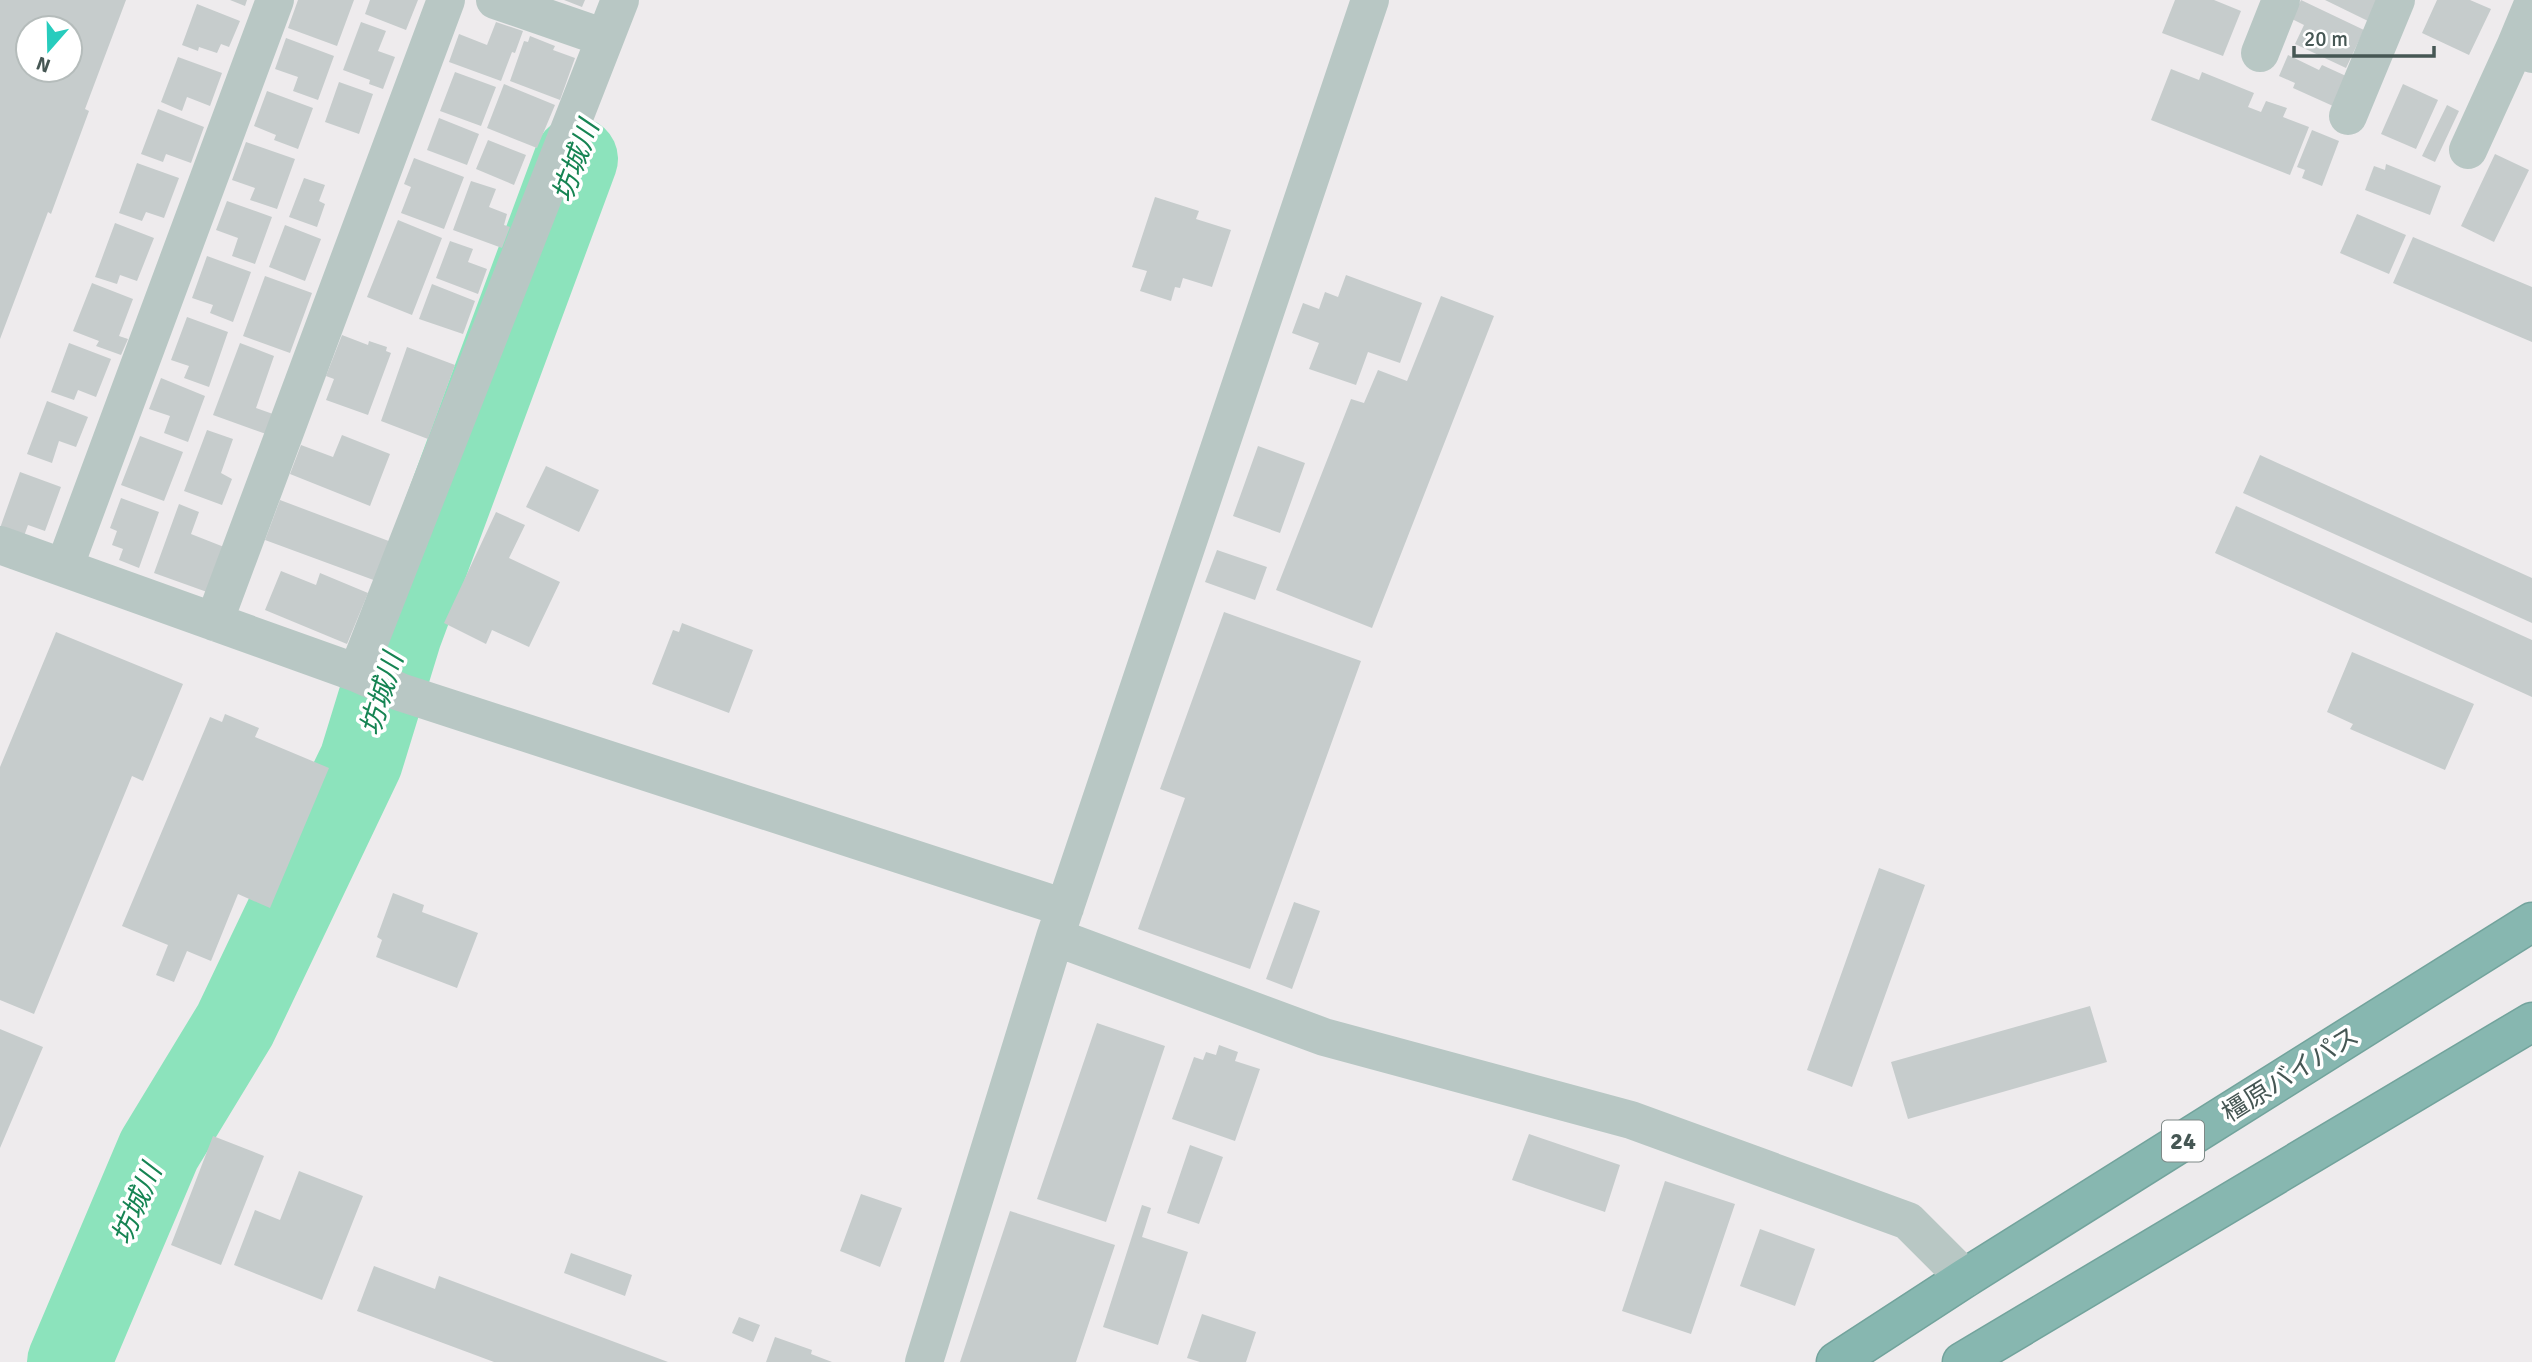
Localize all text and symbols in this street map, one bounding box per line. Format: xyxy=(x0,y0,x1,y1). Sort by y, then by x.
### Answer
north arrow xyxy=(14,14,84,84)
scale bar xyxy=(2294,14,2434,58)
text: 20 m xyxy=(2304,26,2348,52)
text: N xyxy=(33,50,54,78)
water label: 坊城川 xyxy=(546,113,607,207)
water label: 坊城川 xyxy=(353,646,411,739)
street label: 橿原バイパス xyxy=(2216,1020,2365,1130)
road number: 24 xyxy=(2162,1120,2204,1162)
water label: 坊城川 xyxy=(105,1156,170,1250)

